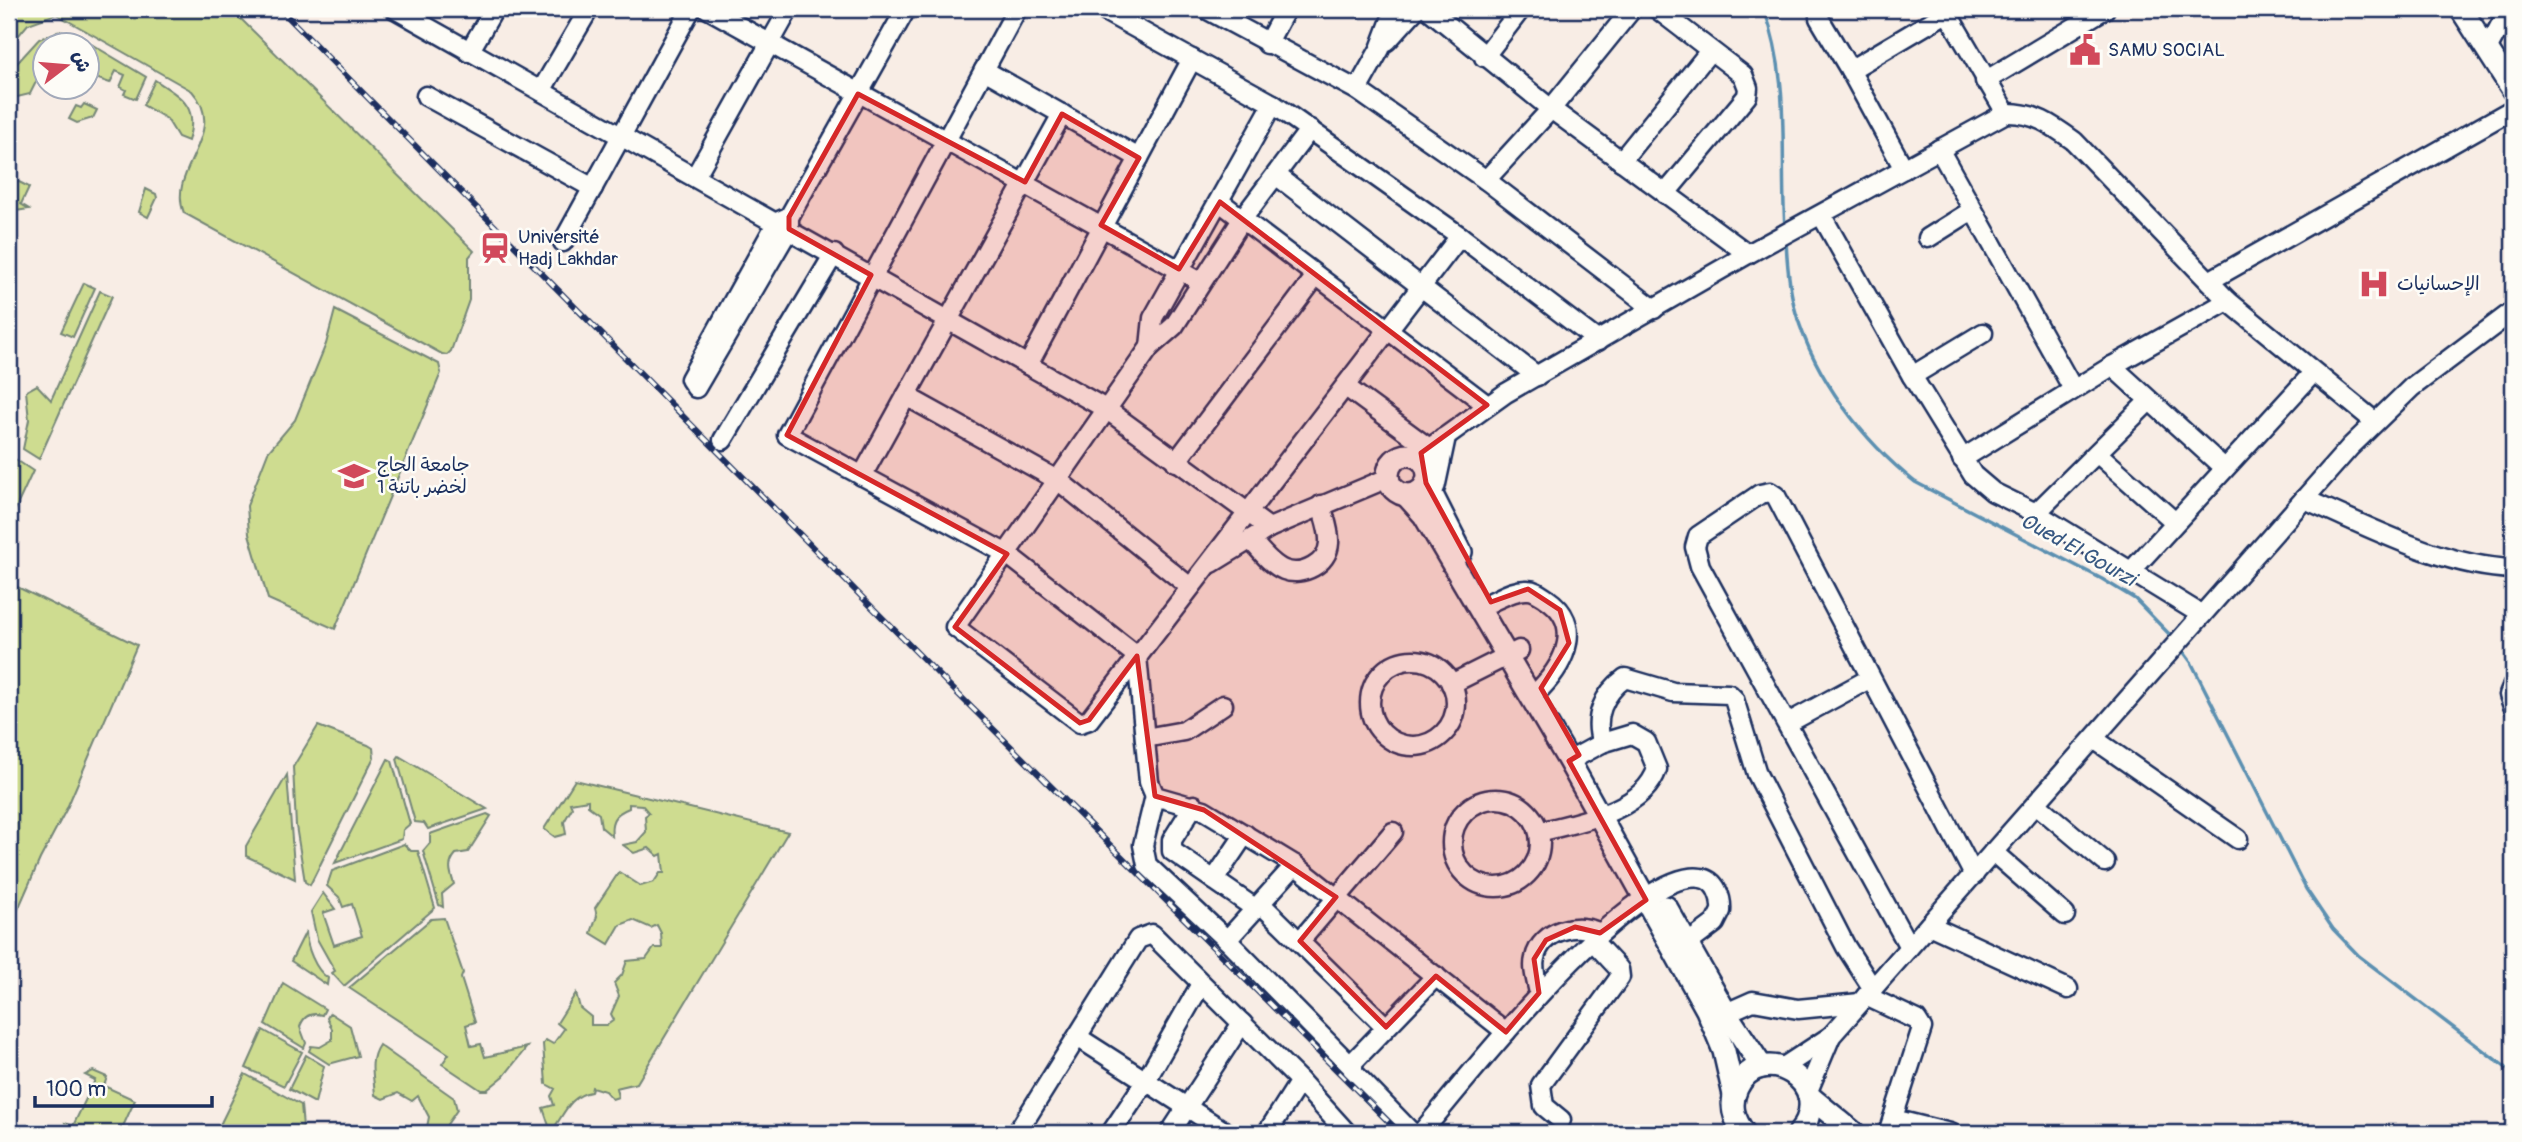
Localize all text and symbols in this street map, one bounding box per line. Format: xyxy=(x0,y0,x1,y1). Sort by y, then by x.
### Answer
north arrow xyxy=(32,32,102,102)
public building icon: SAMU SOCIAL xyxy=(2068,33,2102,67)
place label: SAMU SOCIAL xyxy=(2108,38,2225,62)
text: ش xyxy=(67,48,96,75)
place label: Université Hadj Lakhdar xyxy=(518,225,618,271)
station icon: Université Hadj Lakhdar xyxy=(478,231,512,265)
hospital icon: الإحسانيات xyxy=(2357,267,2391,301)
place label: الإحسانيات xyxy=(2397,272,2480,296)
place label: جامعة الحاج لخضر باتنة 1 xyxy=(377,453,470,499)
school or university icon: جامعة الحاج لخضر باتنة 1 xyxy=(337,459,371,493)
water label: Oued El Gourzi xyxy=(2016,507,2143,594)
scale bar xyxy=(35,1065,212,1109)
text: 100 m xyxy=(46,1076,106,1103)

